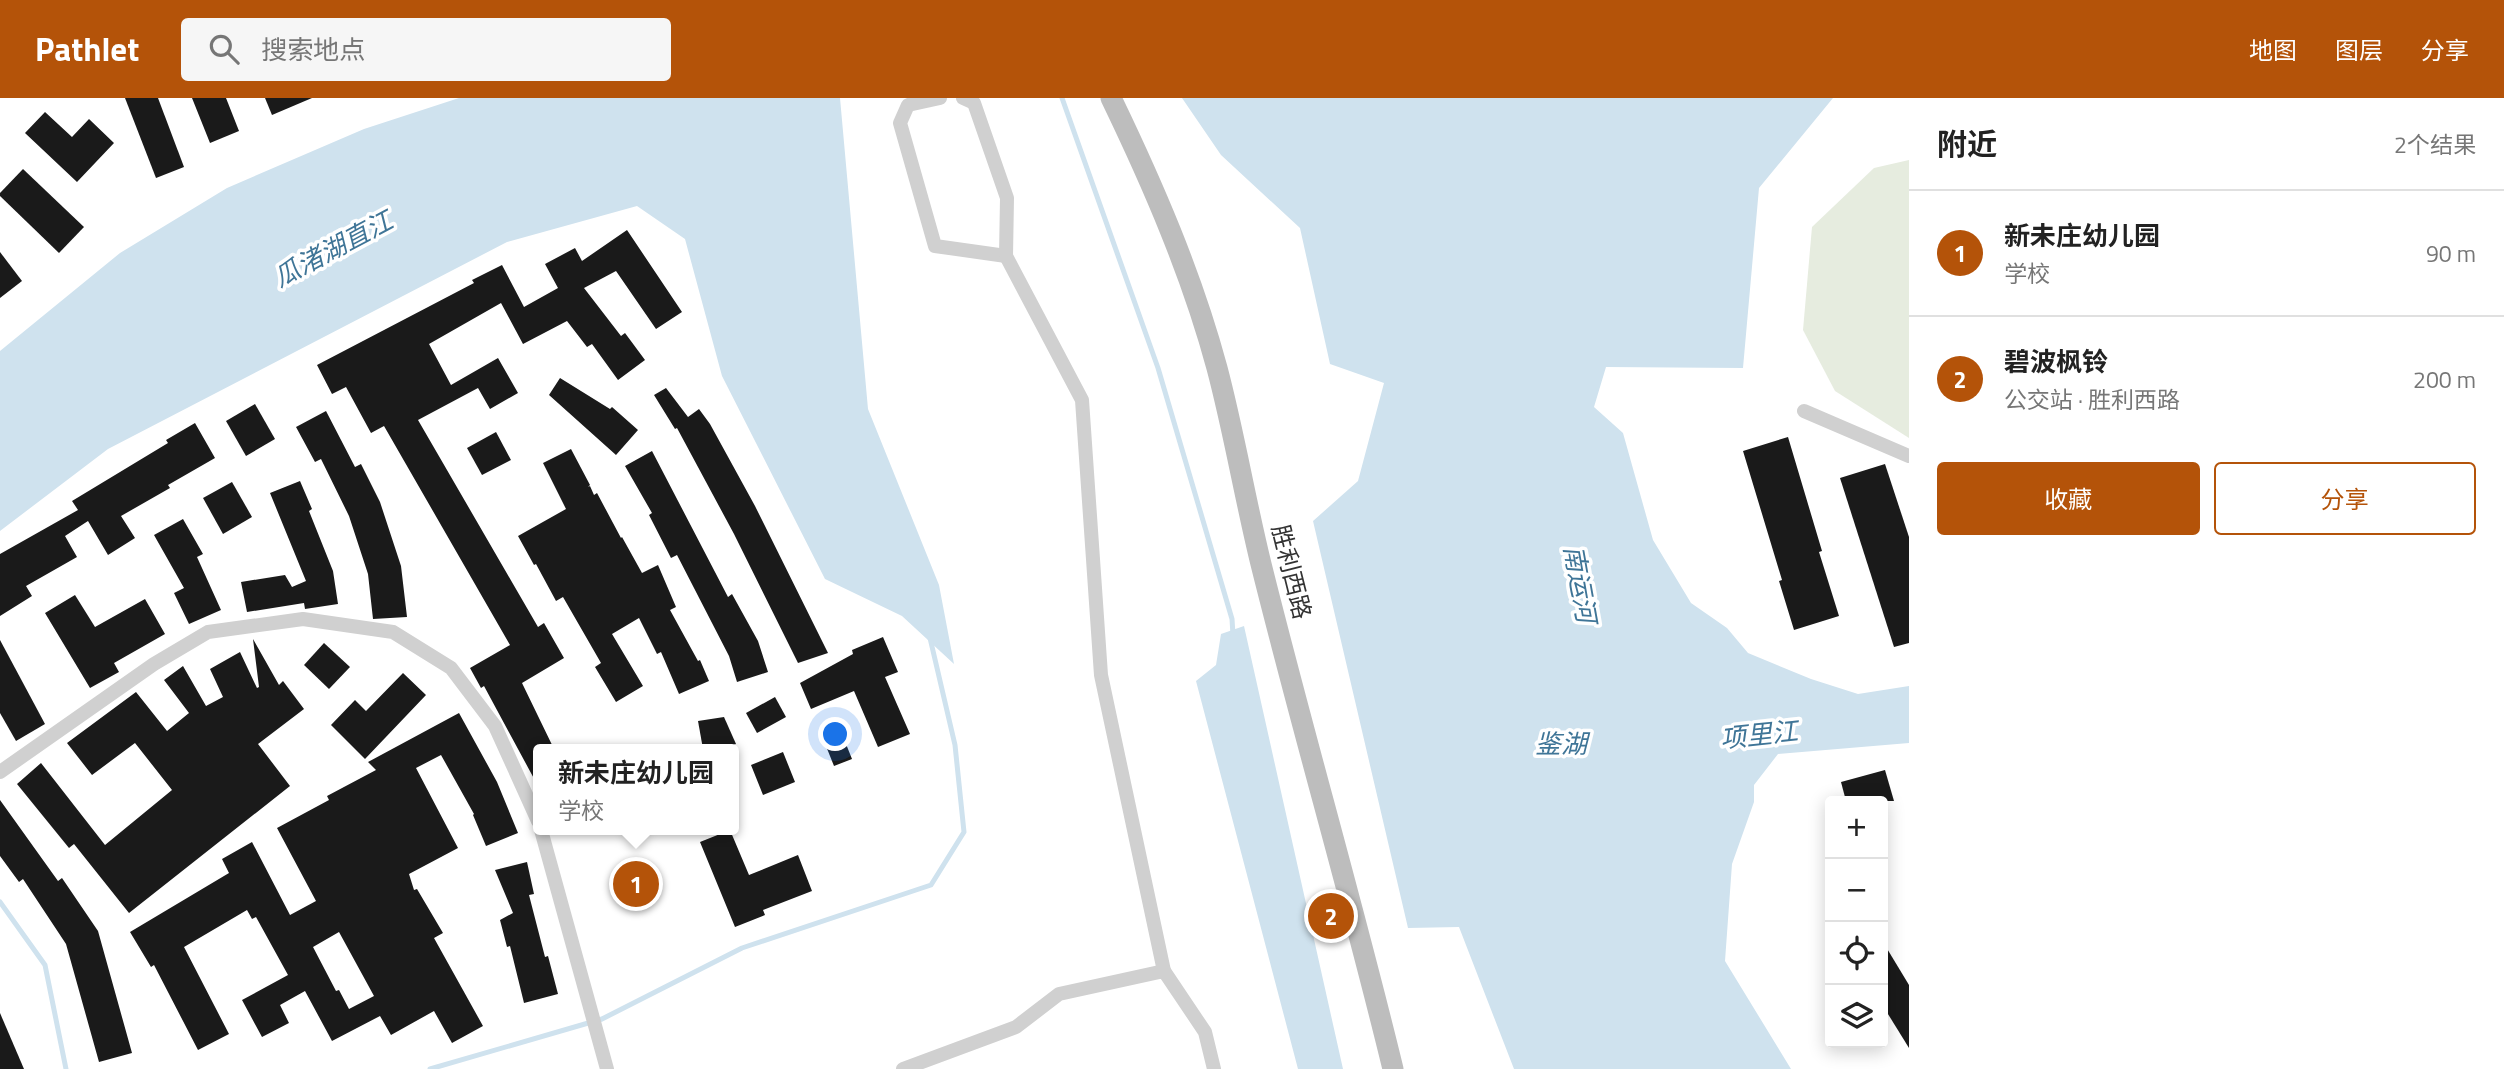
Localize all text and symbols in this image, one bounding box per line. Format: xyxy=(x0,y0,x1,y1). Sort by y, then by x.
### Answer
search box xyxy=(181,18,671,81)
text: Pathlet xyxy=(35,24,139,74)
icon: search xyxy=(205,30,243,68)
text: 搜索地点 xyxy=(261,30,365,69)
text: 地图 xyxy=(2249,32,2297,68)
text: 图层 xyxy=(2335,32,2383,68)
text: 分享 xyxy=(2421,32,2469,68)
text: 附近 xyxy=(1937,121,1997,167)
text: 2个结果 xyxy=(2394,127,2476,162)
water label: 瓜渚湖直江 xyxy=(266,199,402,296)
text: 新未庄幼儿园 xyxy=(2004,216,2160,255)
text: 1 xyxy=(1954,236,1966,271)
text: 90 m xyxy=(2426,236,2476,271)
text: 学校 xyxy=(2004,256,2050,291)
text: 碧波枫铃 xyxy=(2004,342,2108,381)
text: 2 xyxy=(1954,362,1966,397)
text: 200 m xyxy=(2413,362,2476,397)
text: 公交站 · 胜利西路 xyxy=(2004,382,2180,417)
button: 收藏 xyxy=(1937,462,2200,535)
button: 分享 xyxy=(2214,462,2476,535)
street label: 胜利西路 xyxy=(1263,521,1321,623)
water label: 南运河 xyxy=(1555,542,1607,631)
water label: 项里江 xyxy=(1718,711,1803,758)
your location xyxy=(818,717,852,751)
water label: 鉴湖 xyxy=(1535,724,1591,763)
popup xyxy=(533,744,739,835)
text: 新未庄幼儿园 xyxy=(558,753,714,792)
text: 学校 xyxy=(558,793,604,828)
map controls xyxy=(1825,796,1888,1048)
button: + xyxy=(1825,796,1888,859)
pin: 1 xyxy=(613,858,659,910)
button: − xyxy=(1825,859,1888,922)
pin: 2 xyxy=(1308,890,1354,942)
button: locate xyxy=(1825,922,1888,985)
button: layers xyxy=(1825,985,1888,1048)

